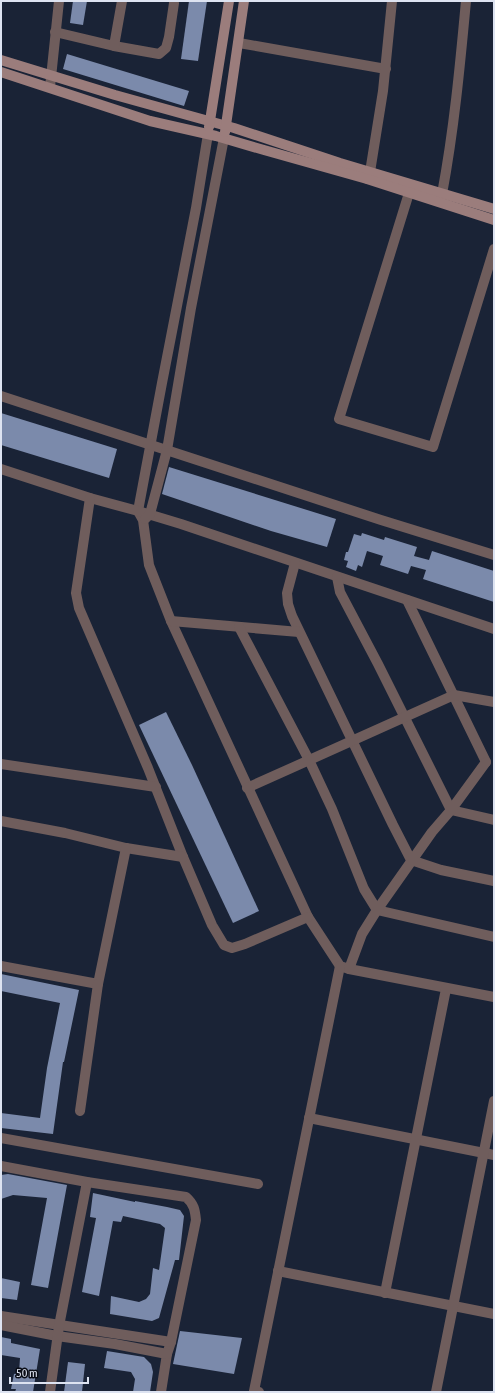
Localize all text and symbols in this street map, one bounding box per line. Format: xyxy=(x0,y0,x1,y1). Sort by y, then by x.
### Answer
scale bar xyxy=(10,1359,88,1385)
text: 50 m xyxy=(16,1366,38,1380)

